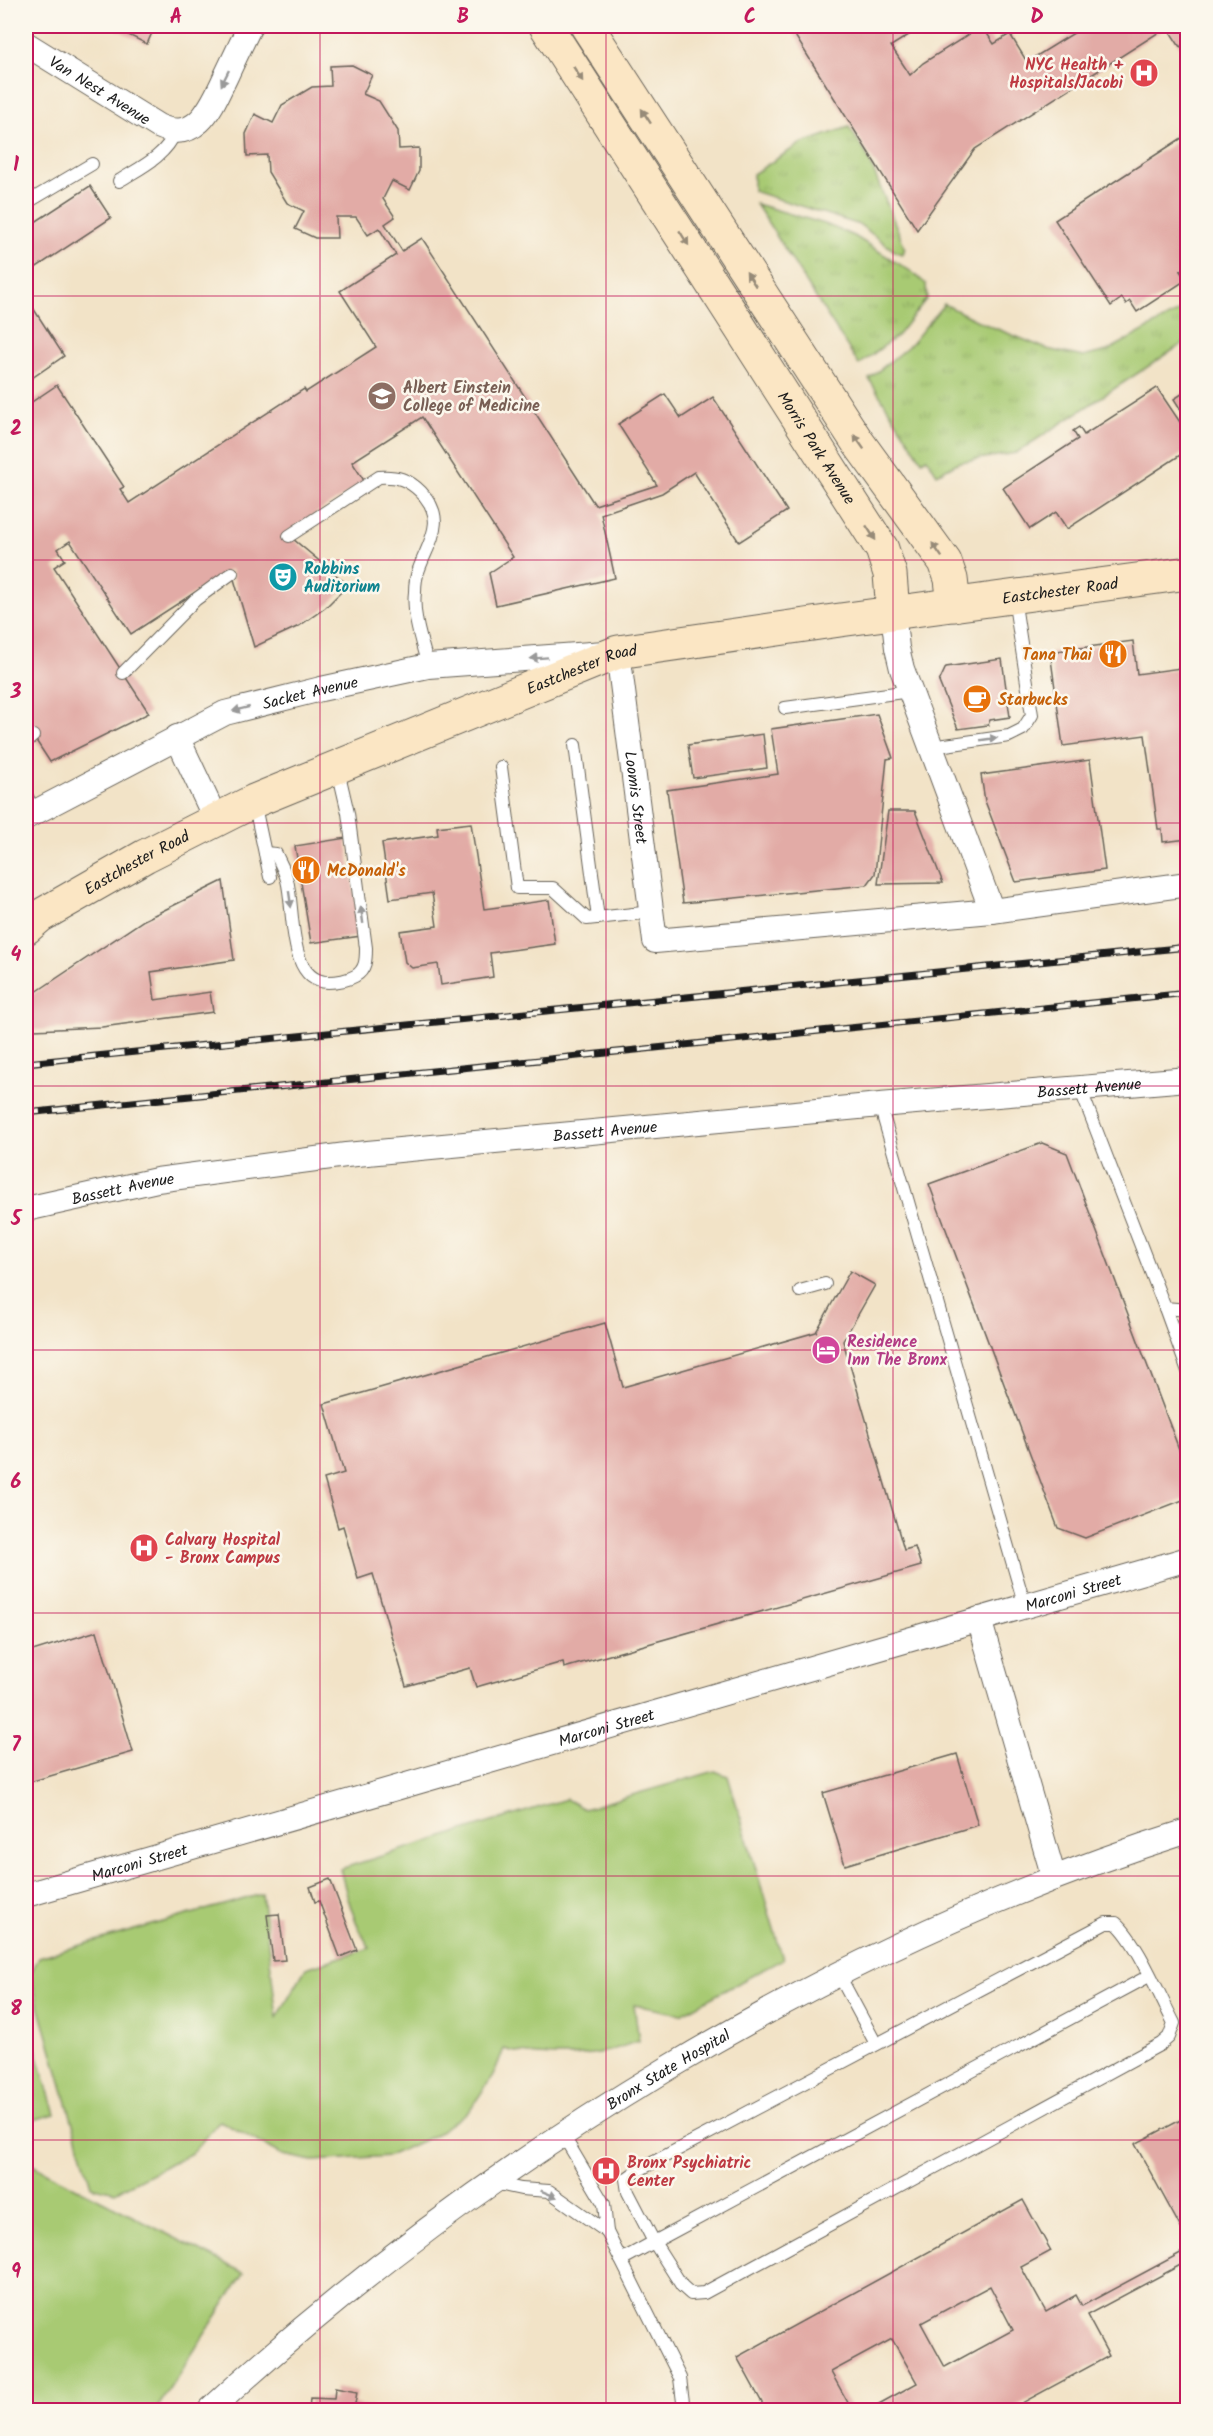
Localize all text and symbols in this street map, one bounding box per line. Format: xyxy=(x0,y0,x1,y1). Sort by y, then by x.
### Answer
text: A xyxy=(170,2,182,34)
text: B xyxy=(457,2,469,34)
text: C xyxy=(744,2,756,34)
text: D xyxy=(1030,2,1044,34)
street label: Van Nest Avenue xyxy=(43,50,155,132)
place label: NYC Health + Hospitals/Jacobi xyxy=(1009,53,1124,96)
hospital icon: NYC Health + Hospitals/Jacobi xyxy=(1128,57,1160,89)
one-way arrow xyxy=(572,66,583,83)
one-way arrow xyxy=(220,70,230,87)
one-way arrow xyxy=(640,108,651,124)
text: 1 xyxy=(13,150,19,182)
one-way arrow xyxy=(679,230,690,246)
one-way arrow xyxy=(746,271,757,288)
place label: Albert Einstein College of Medicine xyxy=(403,376,540,419)
school or university icon: Albert Einstein College of Medicine xyxy=(366,380,398,412)
street label: Morris Park Avenue xyxy=(770,387,861,510)
text: 2 xyxy=(10,414,22,446)
one-way arrow xyxy=(853,435,865,450)
one-way arrow xyxy=(866,525,877,541)
one-way arrow xyxy=(931,543,943,559)
place label: Robbins Auditorium xyxy=(304,557,380,600)
theatre icon: Robbins Auditorium xyxy=(267,561,299,593)
street label: Eastchester Road xyxy=(1001,571,1121,612)
street label: Eastchester Road xyxy=(523,638,639,702)
restaurant icon: Tana Thai xyxy=(1097,638,1129,670)
place label: Tana Thai xyxy=(1022,643,1093,668)
one-way arrow xyxy=(530,653,549,663)
street label: Sacket Avenue xyxy=(260,670,360,717)
text: 3 xyxy=(10,677,22,709)
cafe icon: Starbucks xyxy=(961,683,993,715)
place label: Starbucks xyxy=(998,688,1069,713)
one-way arrow xyxy=(232,705,251,715)
one-way arrow xyxy=(979,734,998,744)
street label: Loomis Street xyxy=(617,750,654,846)
street label: Eastchester Road xyxy=(80,824,195,902)
restaurant icon: McDonald's xyxy=(290,854,322,886)
place label: McDonald's xyxy=(327,859,406,884)
one-way arrow xyxy=(285,890,294,909)
one-way arrow xyxy=(357,905,367,924)
text: 4 xyxy=(11,940,22,972)
street label: Bassett Avenue xyxy=(1036,1072,1142,1106)
street label: Bassett Avenue xyxy=(552,1115,658,1150)
street label: Bassett Avenue xyxy=(69,1167,176,1213)
text: 5 xyxy=(10,1204,23,1236)
place label: Residence Inn The Bronx xyxy=(847,1330,947,1373)
hotel icon: Residence Inn The Bronx xyxy=(810,1334,842,1366)
text: 6 xyxy=(11,1467,22,1499)
place label: Calvary Hospital - Bronx Campus xyxy=(165,1528,281,1571)
hospital icon: Calvary Hospital - Bronx Campus xyxy=(128,1532,160,1564)
street label: Marconi Street xyxy=(1022,1568,1125,1619)
street label: Marconi Street xyxy=(556,1703,659,1754)
text: 7 xyxy=(11,1730,21,1762)
street label: Marconi Street xyxy=(89,1838,192,1889)
text: 8 xyxy=(10,1994,22,2026)
street label: Bronx State Hospital xyxy=(602,2024,735,2117)
place label: Bronx Psychiatric Center xyxy=(627,2151,751,2194)
hospital icon: Bronx Psychiatric Center xyxy=(590,2155,622,2187)
one-way arrow xyxy=(541,2190,559,2200)
text: 9 xyxy=(11,2257,21,2289)

